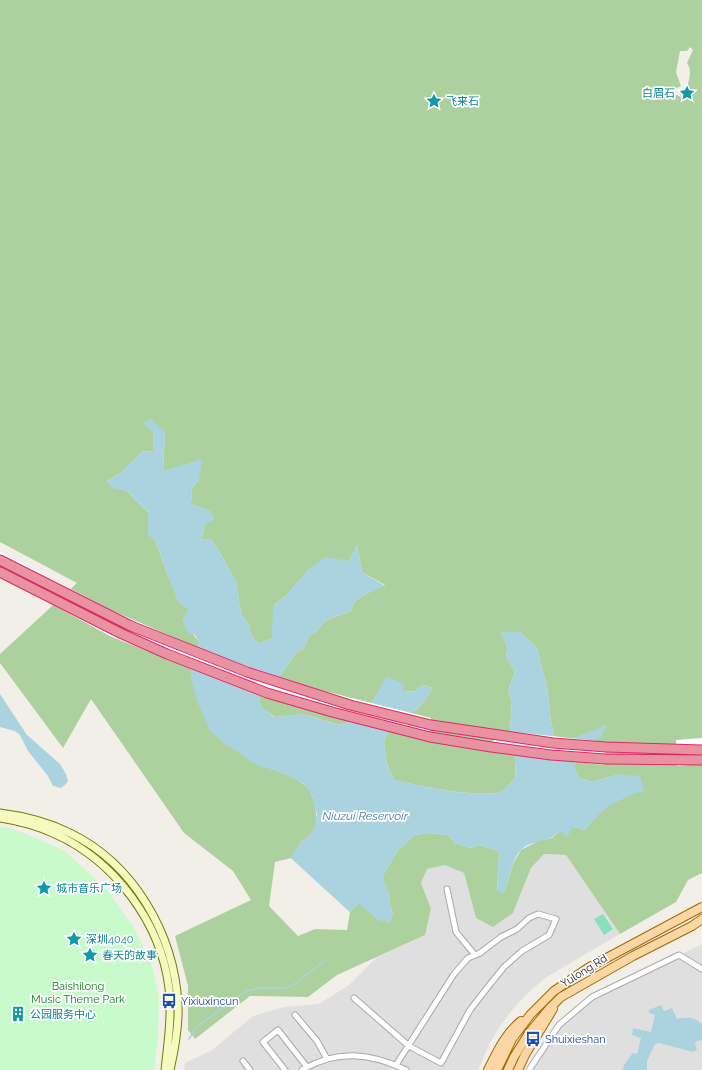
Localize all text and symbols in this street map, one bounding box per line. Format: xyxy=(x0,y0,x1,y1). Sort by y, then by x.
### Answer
place icon: 白眉石 xyxy=(678,84,696,102)
place label: 白眉石 xyxy=(642,87,675,100)
place icon: 飞来石 xyxy=(425,92,443,110)
place label: 飞来石 xyxy=(446,95,479,108)
water label: Niuzui Reservoir xyxy=(322,809,409,823)
place icon: 城市音乐广场 xyxy=(35,879,53,897)
place label: 城市音乐广场 xyxy=(56,882,122,895)
place icon: 深圳4040 xyxy=(65,930,83,948)
place label: 深圳4040 xyxy=(86,933,134,946)
place icon: 春天的故事 xyxy=(81,946,99,964)
place label: 春天的故事 xyxy=(102,949,157,962)
street label: Yulong Rd xyxy=(558,952,610,990)
park label: Baishilong Music Theme Park xyxy=(31,980,125,1006)
bus stop icon: Yixiuxincun xyxy=(160,992,178,1010)
place label: Yixiuxincun xyxy=(181,995,238,1008)
building icon: 公园服务中心 xyxy=(9,1005,27,1023)
place label: 公园服务中心 xyxy=(30,1008,96,1021)
bus stop icon: Shuixieshan xyxy=(524,1030,542,1048)
place label: Shuixieshan xyxy=(545,1033,606,1046)

